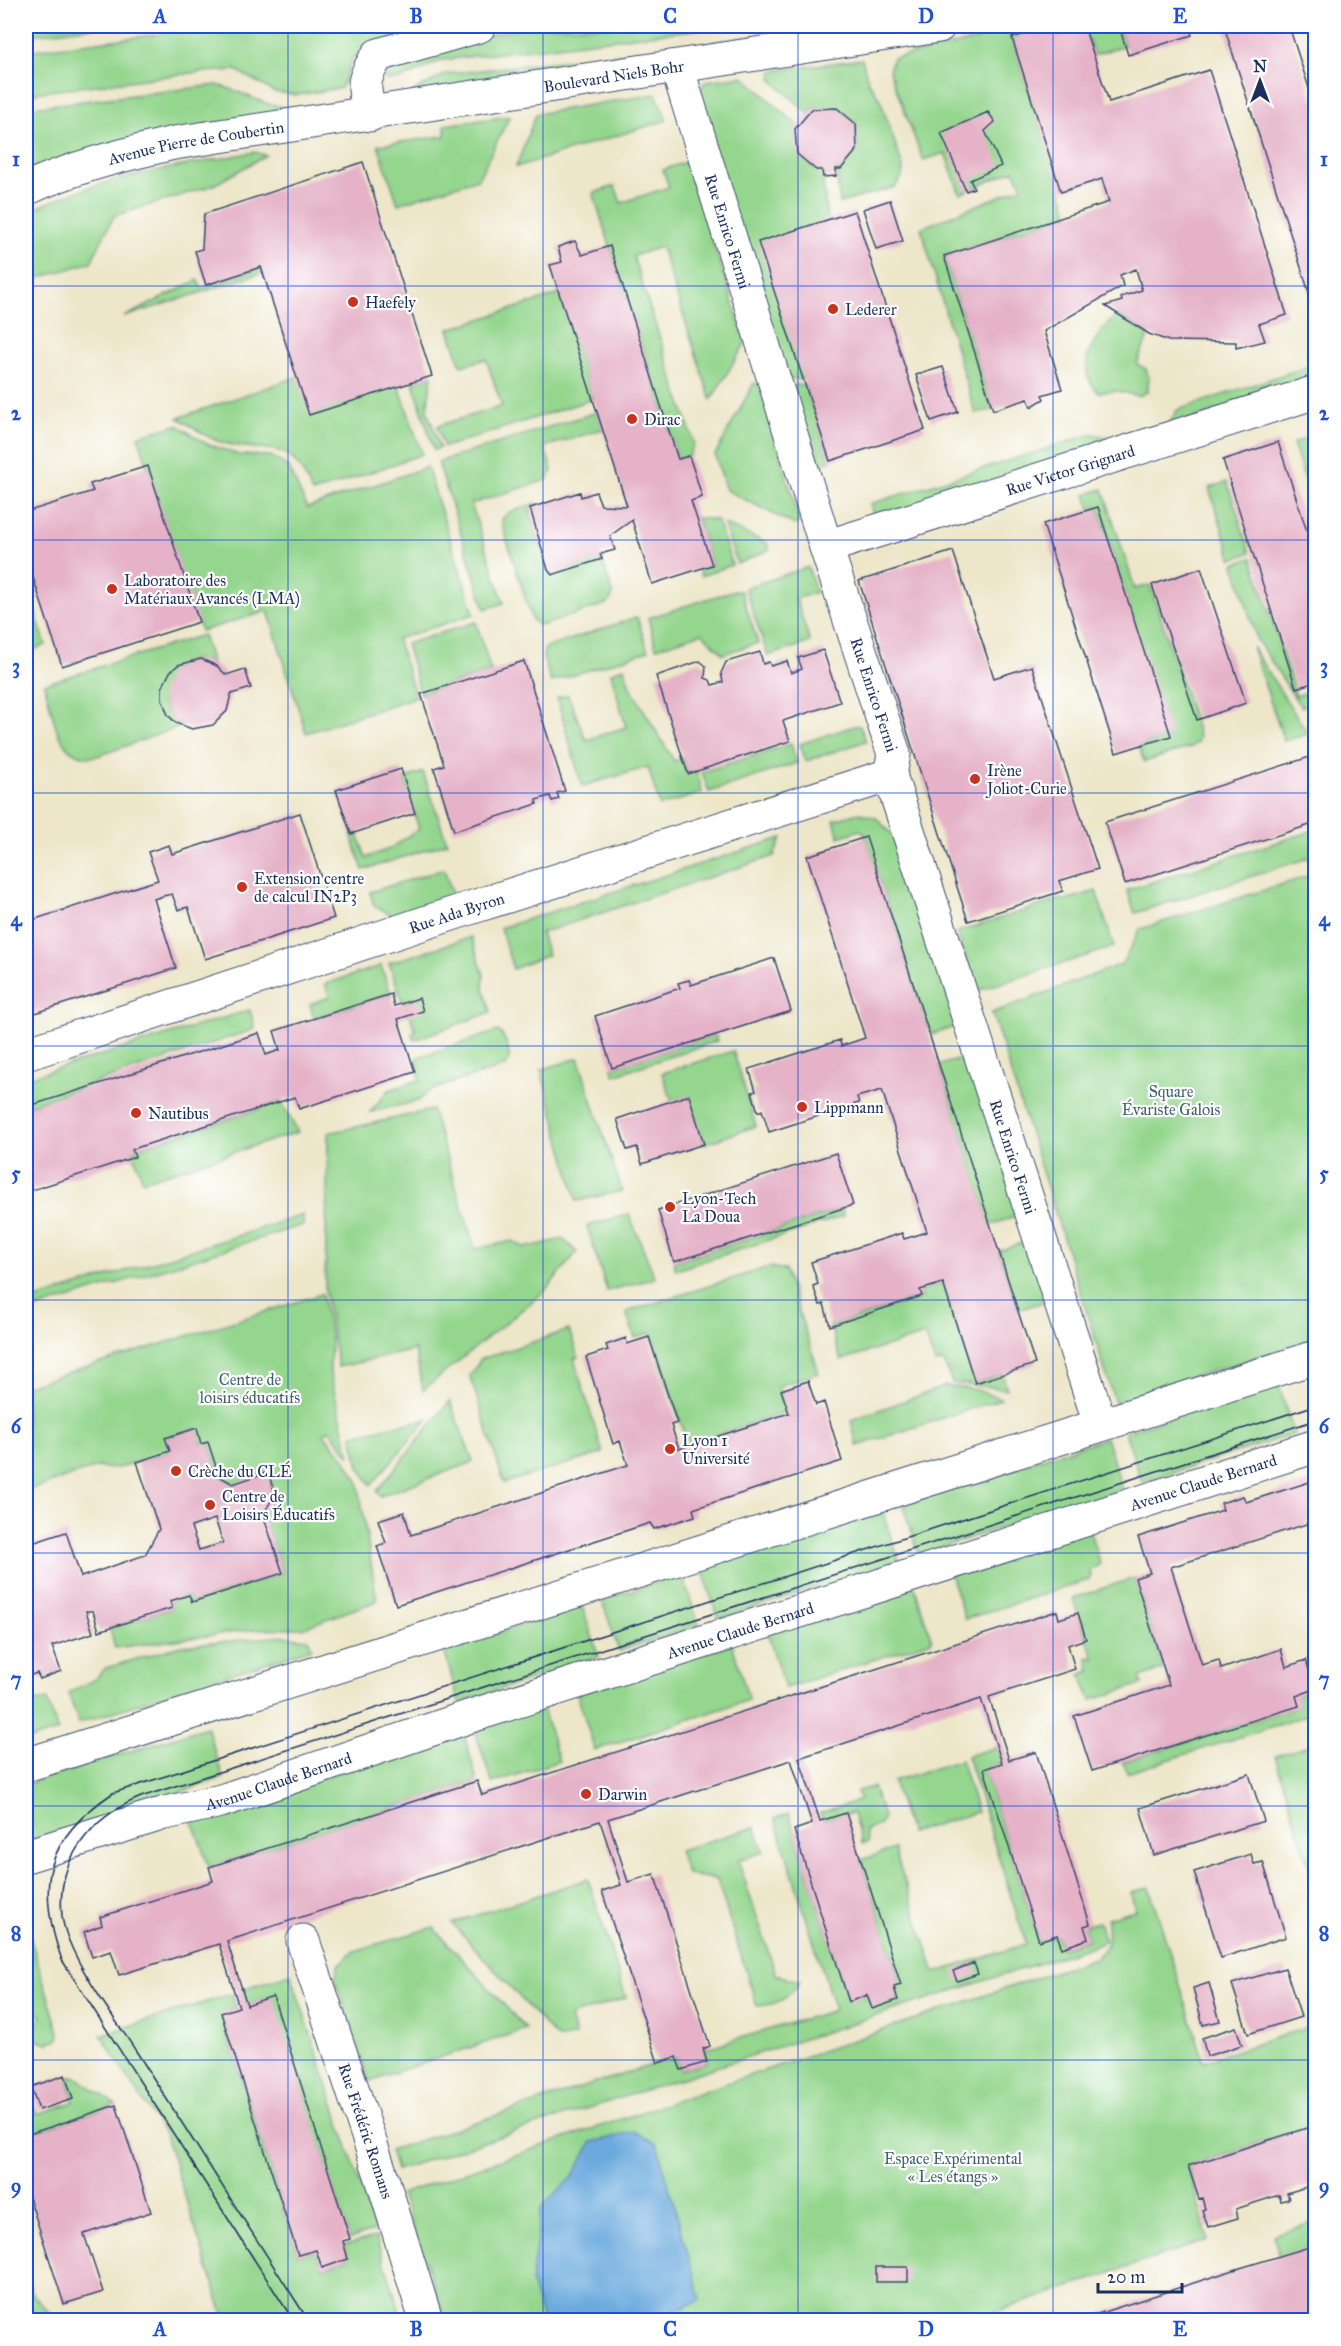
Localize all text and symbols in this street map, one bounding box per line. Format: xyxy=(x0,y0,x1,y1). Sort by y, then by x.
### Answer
text: A xyxy=(151,4,167,28)
text: B xyxy=(409,4,423,28)
text: C xyxy=(663,4,677,28)
text: D xyxy=(918,4,934,28)
text: E xyxy=(1173,4,1188,28)
north arrow xyxy=(1230,51,1290,111)
street label: Boulevard Niels Bohr xyxy=(542,56,685,96)
text: N xyxy=(1253,57,1267,76)
street label: Avenue Pierre de Coubertin xyxy=(105,117,286,169)
text: 1 xyxy=(12,147,20,171)
text: 1 xyxy=(1320,147,1328,171)
street label: Rue Enrico Fermi xyxy=(701,172,755,292)
place label: Haefely xyxy=(365,293,416,312)
marker: Haefely xyxy=(346,295,360,309)
place label: Lederer xyxy=(845,300,897,319)
marker: Lederer xyxy=(826,302,840,316)
text: 2 xyxy=(11,401,22,425)
text: 2 xyxy=(1319,401,1330,425)
place label: Dirac xyxy=(644,410,681,429)
marker: Dirac xyxy=(625,412,639,426)
street label: Rue Victor Grignard xyxy=(1003,440,1137,499)
place label: Laboratoire des Matériaux Avancés (LMA) xyxy=(124,571,300,609)
marker: Laboratoire des Matériaux Avancés (LMA) xyxy=(105,582,119,596)
street label: Rue Enrico Fermi xyxy=(847,635,902,755)
text: 3 xyxy=(12,654,20,679)
text: 3 xyxy=(1320,654,1328,679)
place label: Irène Joliot-Curie xyxy=(985,761,1067,799)
marker: Irène Joliot-Curie xyxy=(968,772,982,786)
place label: Extension centre de calcul IN2P3 xyxy=(254,869,365,906)
marker: Extension centre de calcul IN2P3 xyxy=(235,880,249,894)
street label: Rue Ada Byron xyxy=(406,888,507,937)
text: 4 xyxy=(10,907,22,932)
text: 4 xyxy=(1318,907,1330,932)
park label: Square Évariste Galois xyxy=(1122,1082,1220,1119)
street label: Rue Enrico Fermi xyxy=(986,1097,1041,1217)
place label: Lippmann xyxy=(814,1098,884,1117)
marker: Lippmann xyxy=(795,1100,809,1114)
place label: Nautibus xyxy=(148,1104,209,1123)
marker: Nautibus xyxy=(129,1106,143,1120)
text: 5 xyxy=(11,1161,21,1185)
text: 5 xyxy=(1319,1161,1329,1185)
place label: Lyon-Tech La Doua xyxy=(682,1189,756,1226)
marker: Lyon-Tech La Doua xyxy=(663,1200,677,1214)
park label: Centre de loisirs éducatifs xyxy=(200,1370,300,1407)
text: 6 xyxy=(11,1414,23,1438)
text: 6 xyxy=(1319,1414,1331,1438)
place label: Lyon 1 Université xyxy=(682,1431,750,1468)
marker: Lyon 1 Université xyxy=(663,1442,677,1456)
street label: Avenue Claude Bernard xyxy=(1127,1450,1279,1515)
place label: Crèche du CLÉ xyxy=(188,1460,291,1481)
marker: Crèche du CLÉ xyxy=(169,1464,183,1478)
place label: Centre de Loisirs Éducatifs xyxy=(222,1487,335,1524)
marker: Centre de Loisirs Éducatifs xyxy=(203,1498,217,1512)
street label: Avenue Claude Bernard xyxy=(664,1598,816,1663)
text: 7 xyxy=(11,1667,22,1691)
text: 7 xyxy=(1319,1667,1330,1691)
street label: Avenue Claude Bernard xyxy=(203,1748,354,1814)
place label: Darwin xyxy=(598,1785,647,1804)
marker: Darwin xyxy=(579,1787,593,1801)
text: 8 xyxy=(11,1921,21,1945)
text: 8 xyxy=(1319,1921,1329,1945)
street label: Rue Frédéric Romans xyxy=(335,2061,397,2201)
park label: Espace Expérimental « Les étangs » xyxy=(884,2149,1023,2187)
text: 9 xyxy=(11,2174,21,2199)
text: 9 xyxy=(1319,2174,1329,2199)
scale bar xyxy=(1098,2256,1182,2294)
text: 20 m xyxy=(1107,2266,1145,2288)
text: A xyxy=(151,2317,167,2341)
text: B xyxy=(409,2317,423,2341)
text: C xyxy=(663,2317,677,2341)
text: D xyxy=(918,2317,934,2341)
text: E xyxy=(1173,2317,1188,2341)

